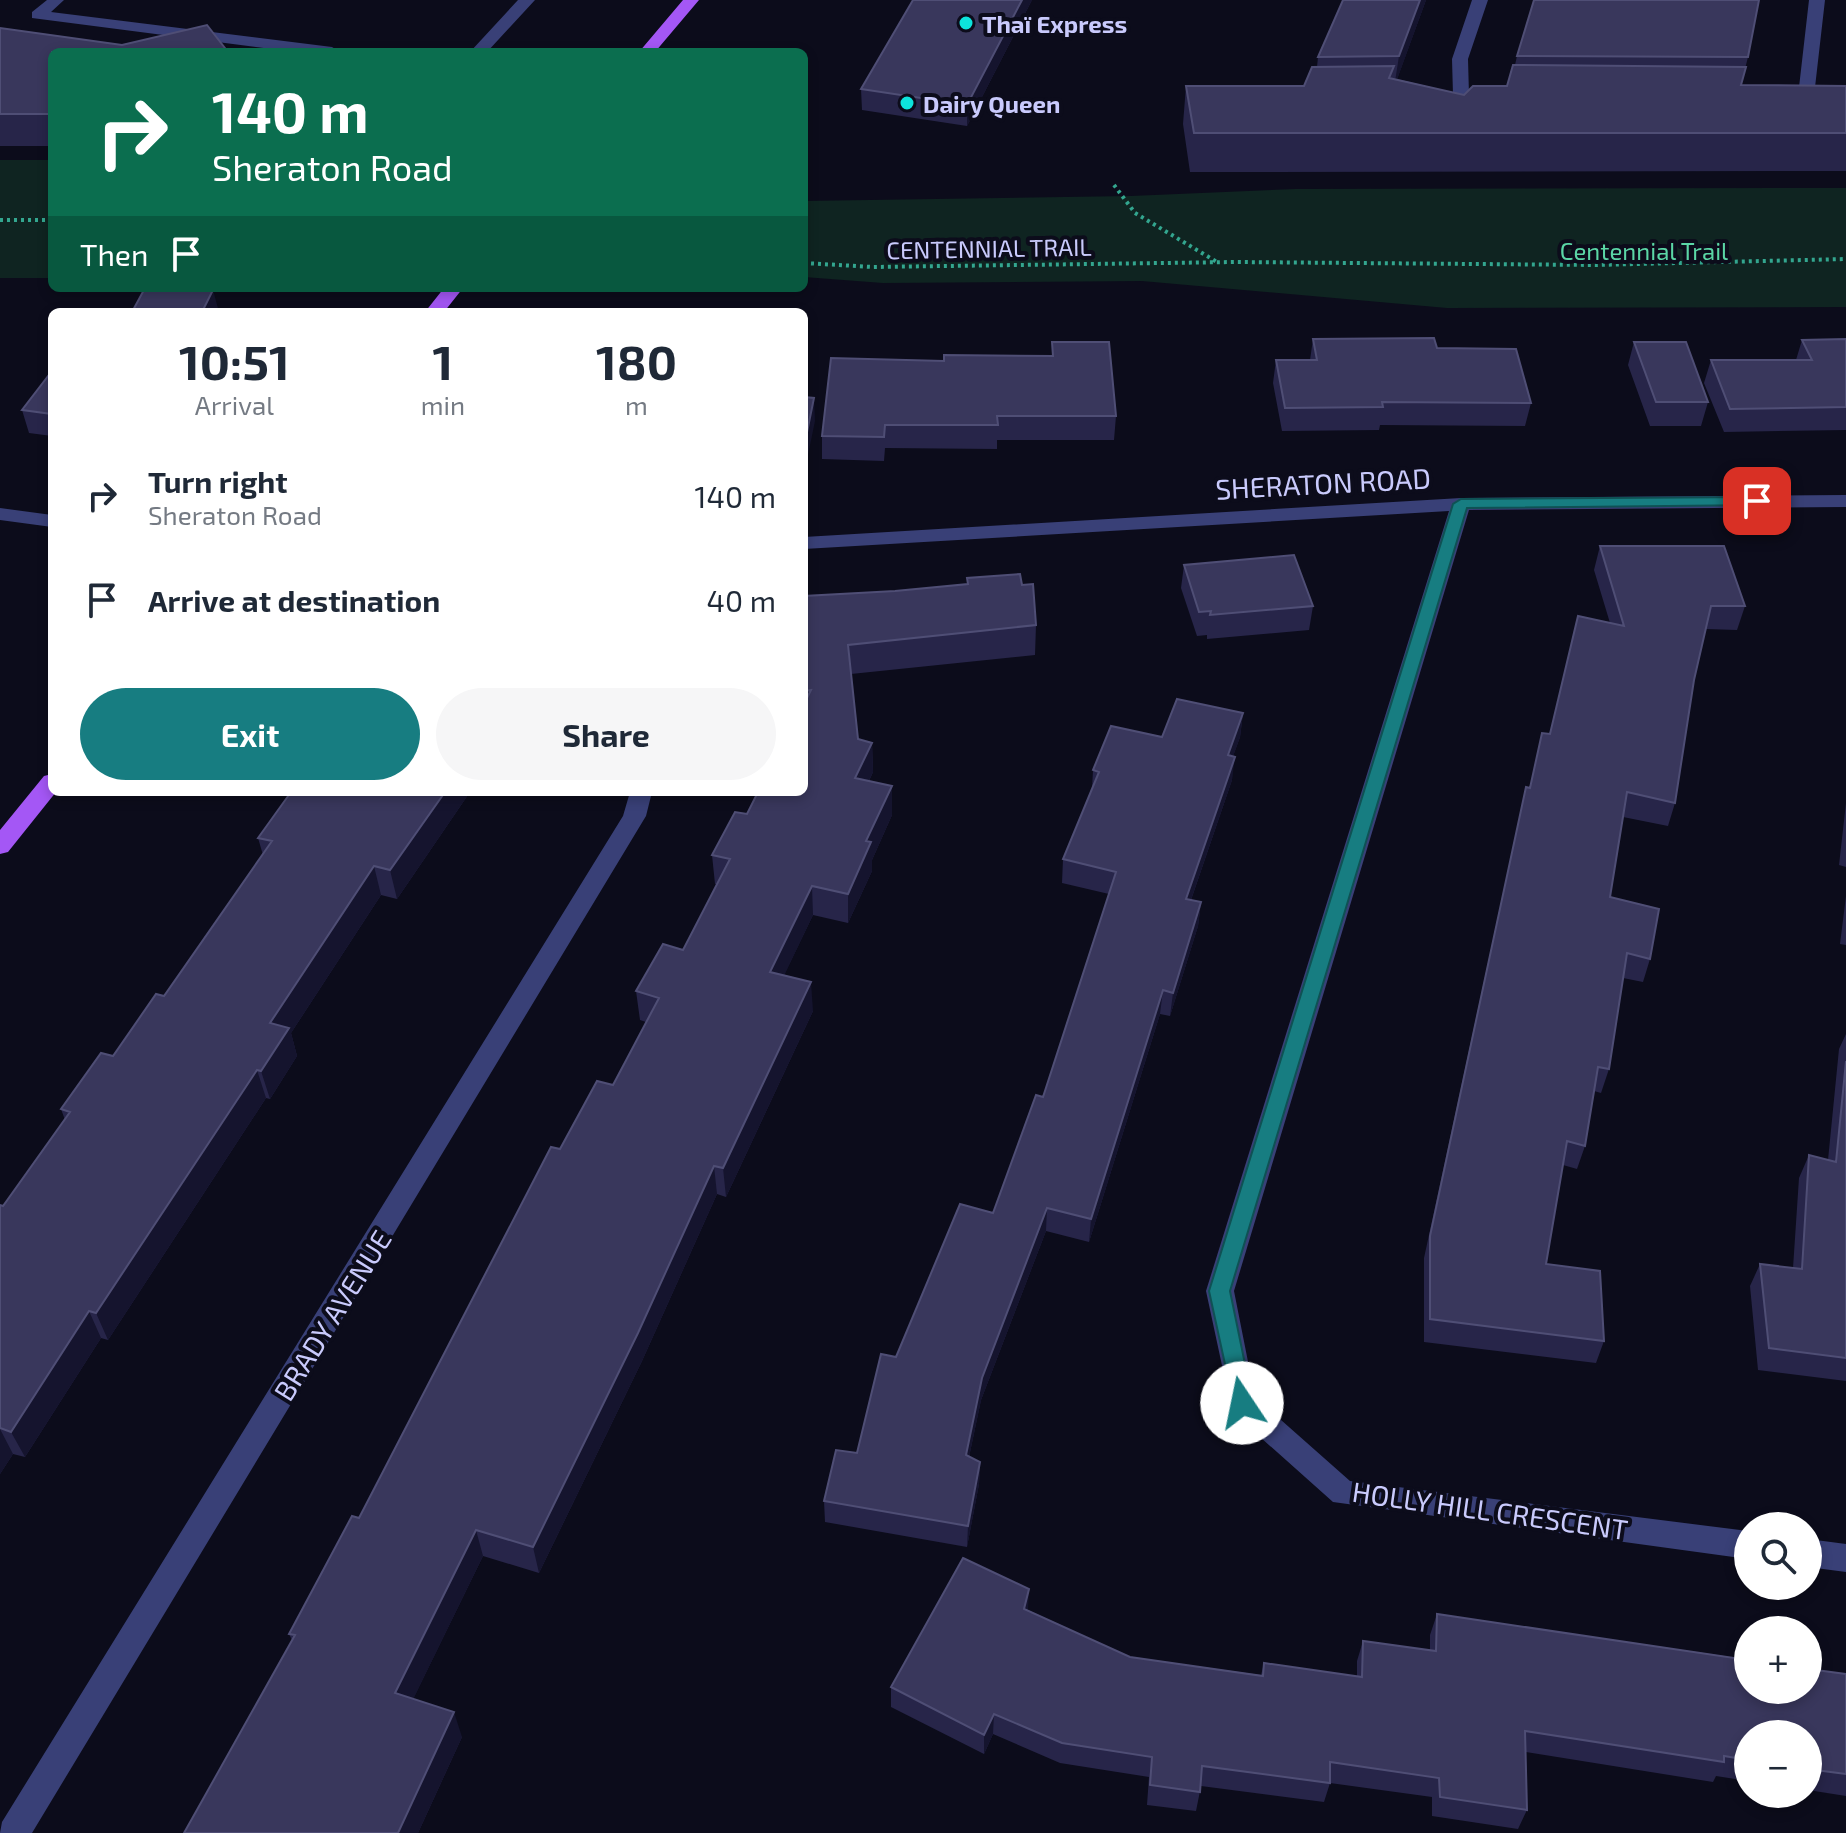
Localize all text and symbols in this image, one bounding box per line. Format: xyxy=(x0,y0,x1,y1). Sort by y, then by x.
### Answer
place label: Thaï Express xyxy=(982,9,1127,38)
marker: Thaï Express xyxy=(957,14,975,32)
text: 140 m xyxy=(212,77,369,144)
icon: right xyxy=(80,80,184,184)
place label: Dairy Queen xyxy=(923,89,1060,119)
marker: Dairy Queen xyxy=(898,94,916,112)
text: Sheraton Road xyxy=(212,145,453,188)
icon: arrive xyxy=(164,232,208,276)
street label: CENTENNIAL TRAIL xyxy=(886,232,1092,264)
text: Then xyxy=(80,236,148,272)
park label: Centennial Trail xyxy=(1560,236,1728,265)
text: 10:51 xyxy=(179,332,290,390)
text: 1 xyxy=(432,332,453,390)
text: 180 xyxy=(596,332,677,390)
text: Arrival xyxy=(195,389,274,420)
text: min xyxy=(421,389,465,420)
text: m xyxy=(625,389,648,420)
street label: SHERATON ROAD xyxy=(1214,460,1432,506)
text: Turn right xyxy=(148,463,288,499)
pin xyxy=(1723,467,1791,535)
icon: right xyxy=(80,474,124,518)
text: 140 m xyxy=(695,478,776,514)
icon: arrive xyxy=(1735,479,1779,523)
text: Sheraton Road xyxy=(148,499,322,530)
icon: arrive xyxy=(80,578,124,622)
text: Arrive at destination xyxy=(148,582,440,618)
text: 40 m xyxy=(706,582,776,618)
button: Exit xyxy=(80,688,420,780)
button: Share xyxy=(436,688,776,780)
street label: BRADY AVENUE xyxy=(266,1224,398,1406)
position arrow xyxy=(1200,1361,1284,1445)
street label: HOLLY HILL CRESCENT xyxy=(1350,1474,1630,1546)
map controls xyxy=(1734,1512,1822,1808)
button: search xyxy=(1734,1512,1822,1600)
button: + xyxy=(1734,1616,1822,1704)
button: − xyxy=(1734,1720,1822,1808)

